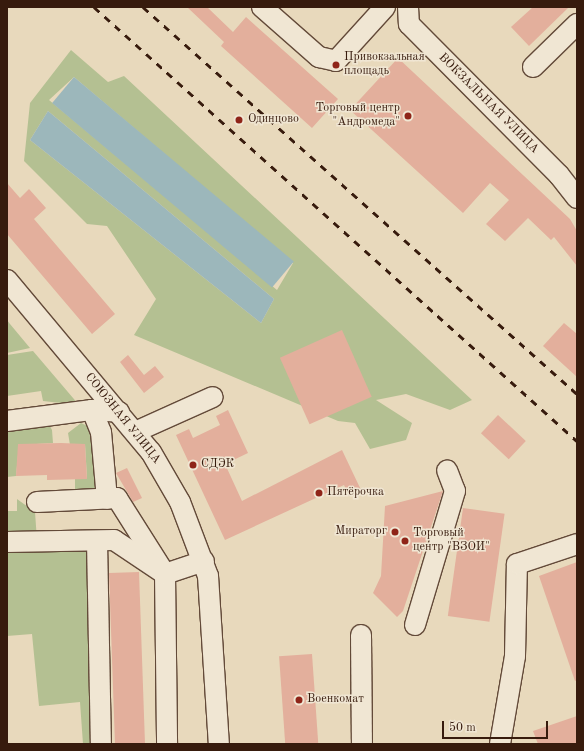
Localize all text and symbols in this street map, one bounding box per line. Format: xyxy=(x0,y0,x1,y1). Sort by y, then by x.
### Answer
place label: Привокзальная площадь xyxy=(344,51,425,79)
street label: ВОКЗАЛЬНАЯ УЛИЦА xyxy=(435,51,541,157)
marker: Привокзальная площадь xyxy=(331,60,341,70)
place label: Торговый центр "Андромеда" xyxy=(315,102,400,130)
marker: Торговый центр "Андромеда" xyxy=(403,111,413,121)
place label: Одинцово xyxy=(248,113,299,127)
marker: Одинцово xyxy=(233,114,245,126)
street label: СОЮЗНАЯ УЛИЦА xyxy=(81,371,163,467)
place label: СДЭК xyxy=(201,458,234,472)
marker: СДЭК xyxy=(188,460,198,470)
place label: Пятёрочка xyxy=(327,486,384,500)
marker: Пятёрочка xyxy=(314,488,324,498)
place label: Мираторг xyxy=(335,525,387,539)
marker: Мираторг xyxy=(390,527,400,537)
place label: Торговый центр "ВЗОИ" xyxy=(413,527,490,555)
marker: Торговый центр "ВЗОИ" xyxy=(400,536,410,546)
place label: Военкомат xyxy=(307,693,364,707)
marker: Военкомат xyxy=(294,695,304,705)
scale bar xyxy=(444,713,550,739)
text: 50 m xyxy=(449,722,476,734)

